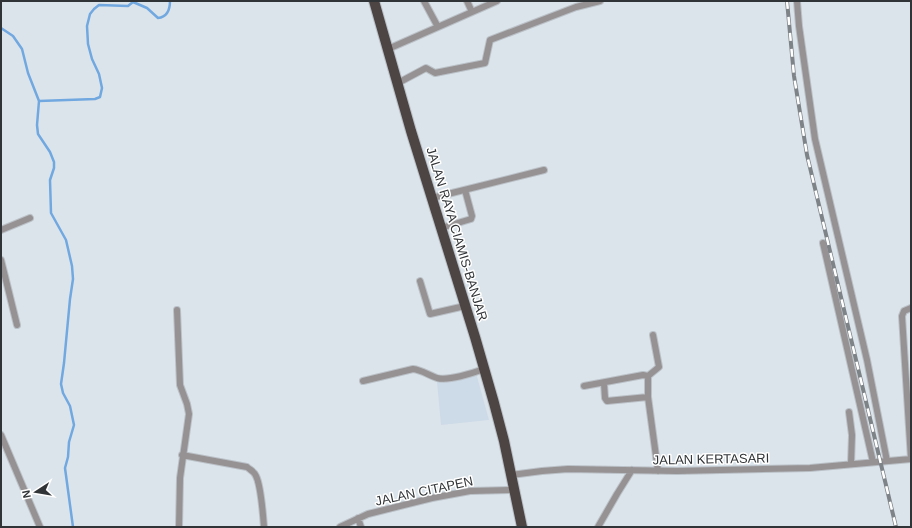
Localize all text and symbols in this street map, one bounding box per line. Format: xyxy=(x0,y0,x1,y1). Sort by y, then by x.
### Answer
street label: JALAN RAYA CIAMIS-BANJAR xyxy=(423,145,491,323)
street label: JALAN KERTASARI xyxy=(653,450,769,468)
north arrow xyxy=(16,472,56,512)
street label: JALAN CITAPEN xyxy=(374,473,474,509)
text: N xyxy=(20,489,33,499)

